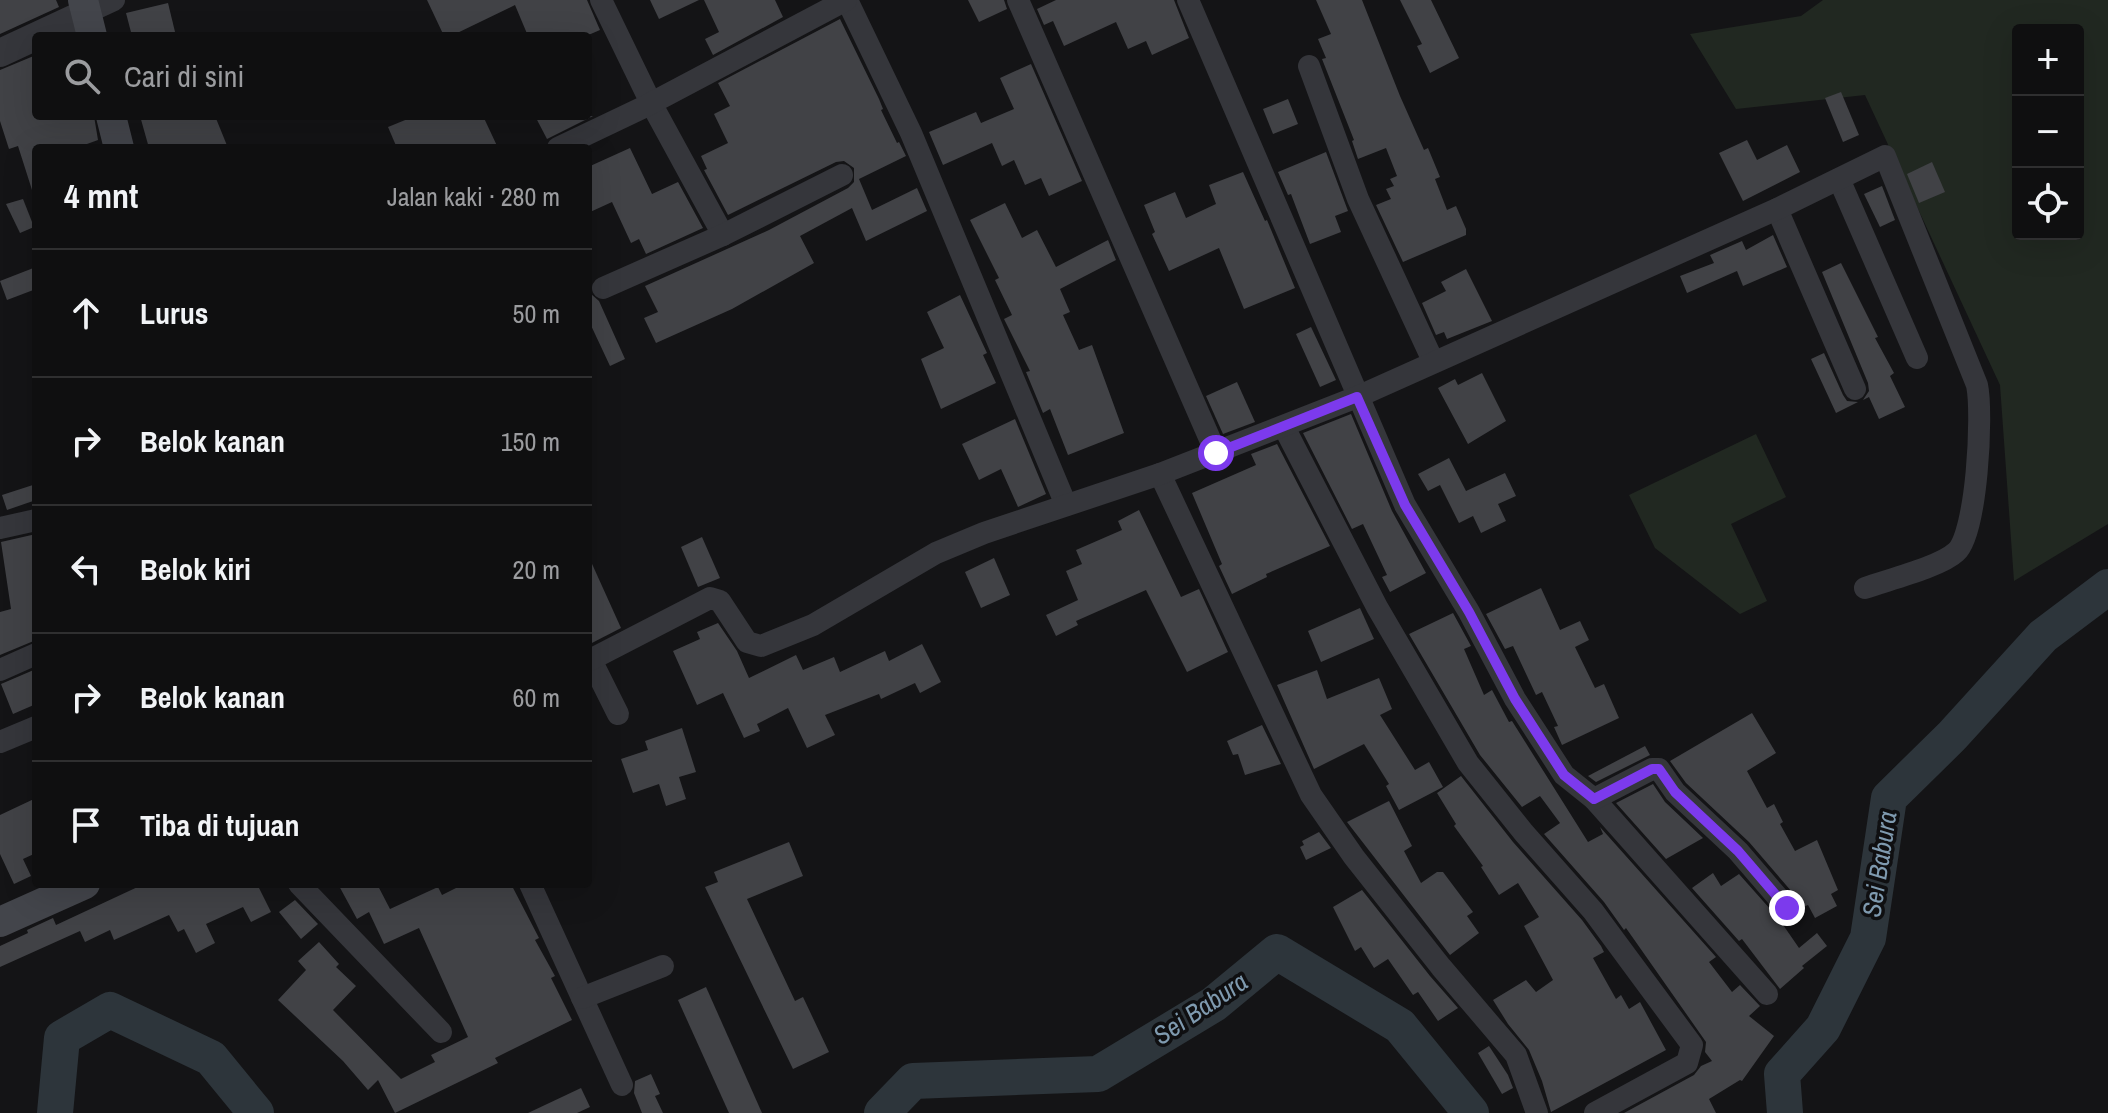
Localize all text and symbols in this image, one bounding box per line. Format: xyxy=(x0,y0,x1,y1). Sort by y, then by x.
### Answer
map controls xyxy=(2012,24,2084,240)
button: + xyxy=(2012,24,2084,96)
search box xyxy=(32,32,592,120)
icon: search xyxy=(60,54,104,98)
text: Cari di sini xyxy=(124,56,244,96)
button: − xyxy=(2012,96,2084,168)
button: locate xyxy=(2012,168,2084,240)
text: 4 mnt xyxy=(64,173,138,219)
text: Jalan kaki · 280 m xyxy=(387,179,560,214)
icon: ahead xyxy=(64,291,108,335)
text: Lurus xyxy=(140,293,208,333)
text: 50 m xyxy=(513,296,560,331)
icon: right xyxy=(64,419,108,463)
text: Belok kanan xyxy=(140,421,285,461)
text: 150 m xyxy=(501,424,560,459)
route start xyxy=(1198,435,1234,471)
icon: left xyxy=(64,547,108,591)
text: Belok kiri xyxy=(140,549,251,589)
text: 20 m xyxy=(513,552,560,587)
icon: right xyxy=(64,675,108,719)
text: Belok kanan xyxy=(140,677,285,717)
text: 60 m xyxy=(513,680,560,715)
icon: arrive xyxy=(64,803,108,847)
text: Tiba di tujuan xyxy=(140,805,300,845)
water label: Sei Babura xyxy=(1853,808,1905,919)
route end xyxy=(1769,890,1805,926)
water label: Sei Babura xyxy=(1146,964,1254,1052)

